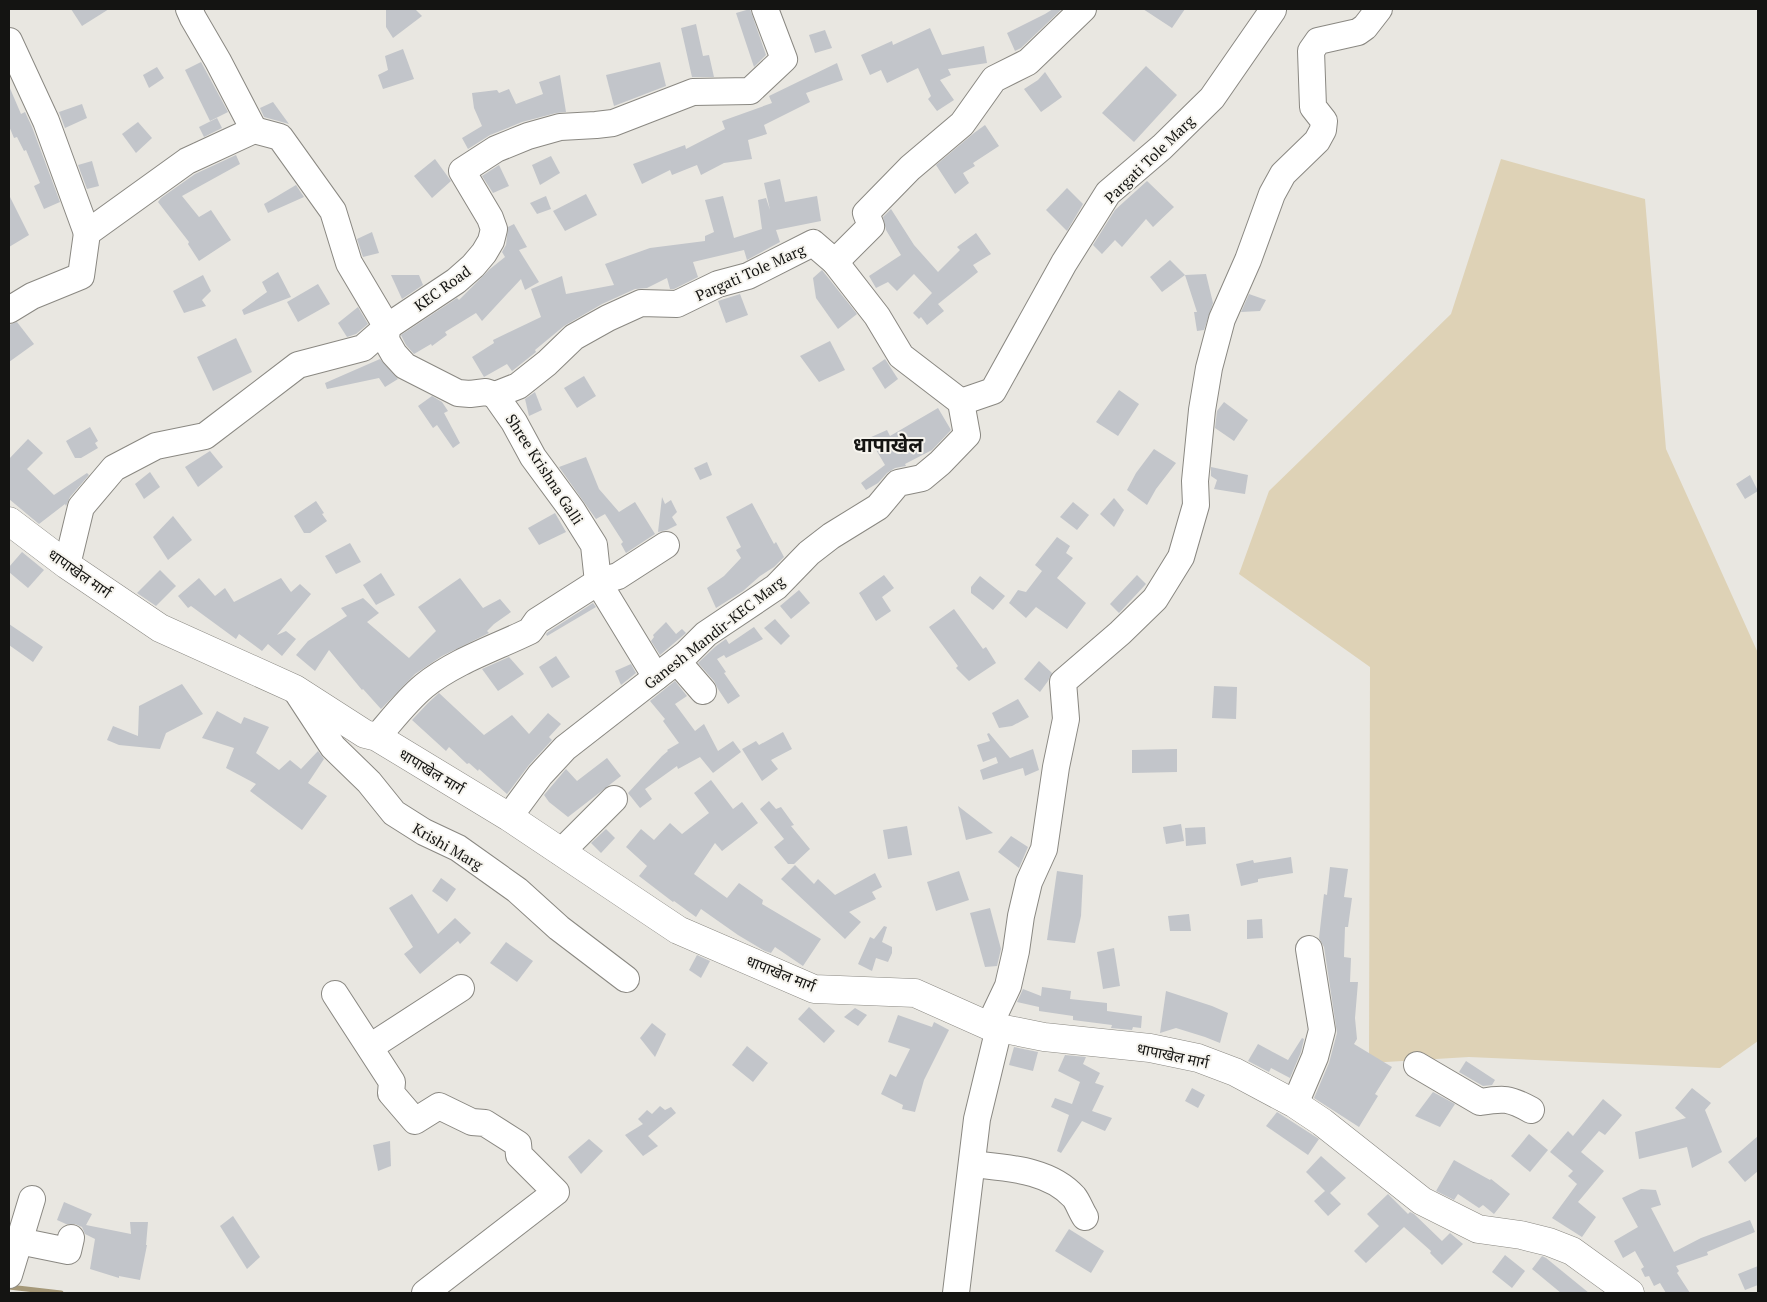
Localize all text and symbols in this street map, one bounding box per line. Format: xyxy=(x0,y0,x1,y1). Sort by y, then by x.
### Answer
street label: Pargati Tole Marg xyxy=(1100,110,1199,207)
street label: Pargati Tole Marg xyxy=(692,238,809,305)
street label: KEC Road xyxy=(410,261,474,315)
street label: Shree Krishna Galli xyxy=(502,410,588,528)
district label: धापाखेल xyxy=(853,431,924,458)
street label: धापाखेल मार्ग xyxy=(44,544,116,603)
street label: Ganesh Mandir-KEC Marg xyxy=(640,570,789,693)
street label: धापाखेल मार्ग xyxy=(396,744,469,799)
street label: Krishi Marg xyxy=(409,818,488,875)
street label: धापाखेल मार्ग xyxy=(743,950,819,996)
street label: धापाखेल मार्ग xyxy=(1135,1038,1212,1073)

